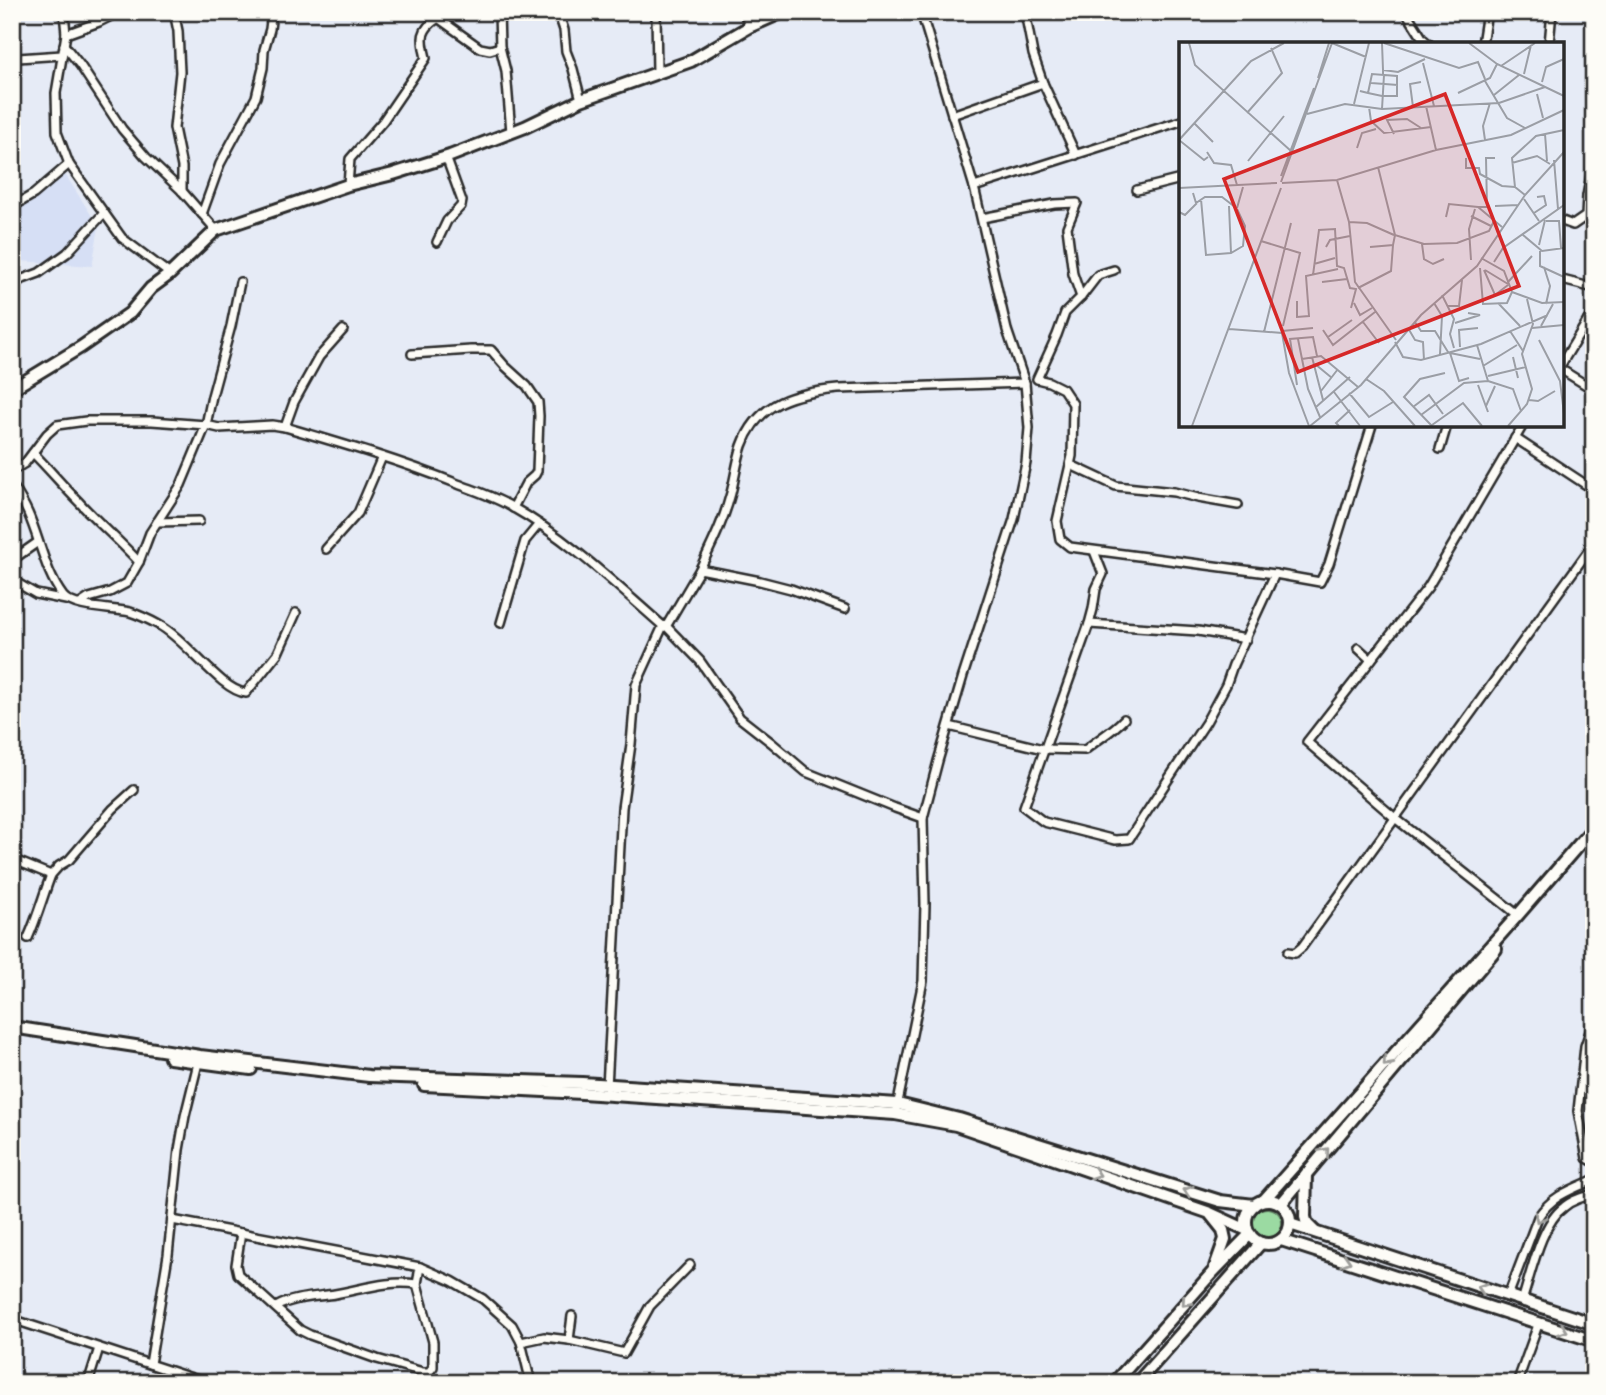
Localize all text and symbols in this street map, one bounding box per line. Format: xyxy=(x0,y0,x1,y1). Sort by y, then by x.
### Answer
inset map xyxy=(1179,42,1564,427)
one-way arrow xyxy=(1383,1054,1395,1067)
one-way arrow xyxy=(1317,1147,1329,1160)
one-way arrow xyxy=(1089,1166,1101,1180)
one-way arrow xyxy=(1182,1185,1194,1199)
one-way arrow xyxy=(1534,1211,1547,1223)
one-way arrow xyxy=(1340,1252,1352,1267)
one-way arrow xyxy=(1477,1281,1489,1296)
one-way arrow xyxy=(1182,1294,1195,1307)
one-way arrow xyxy=(1556,1322,1568,1336)

